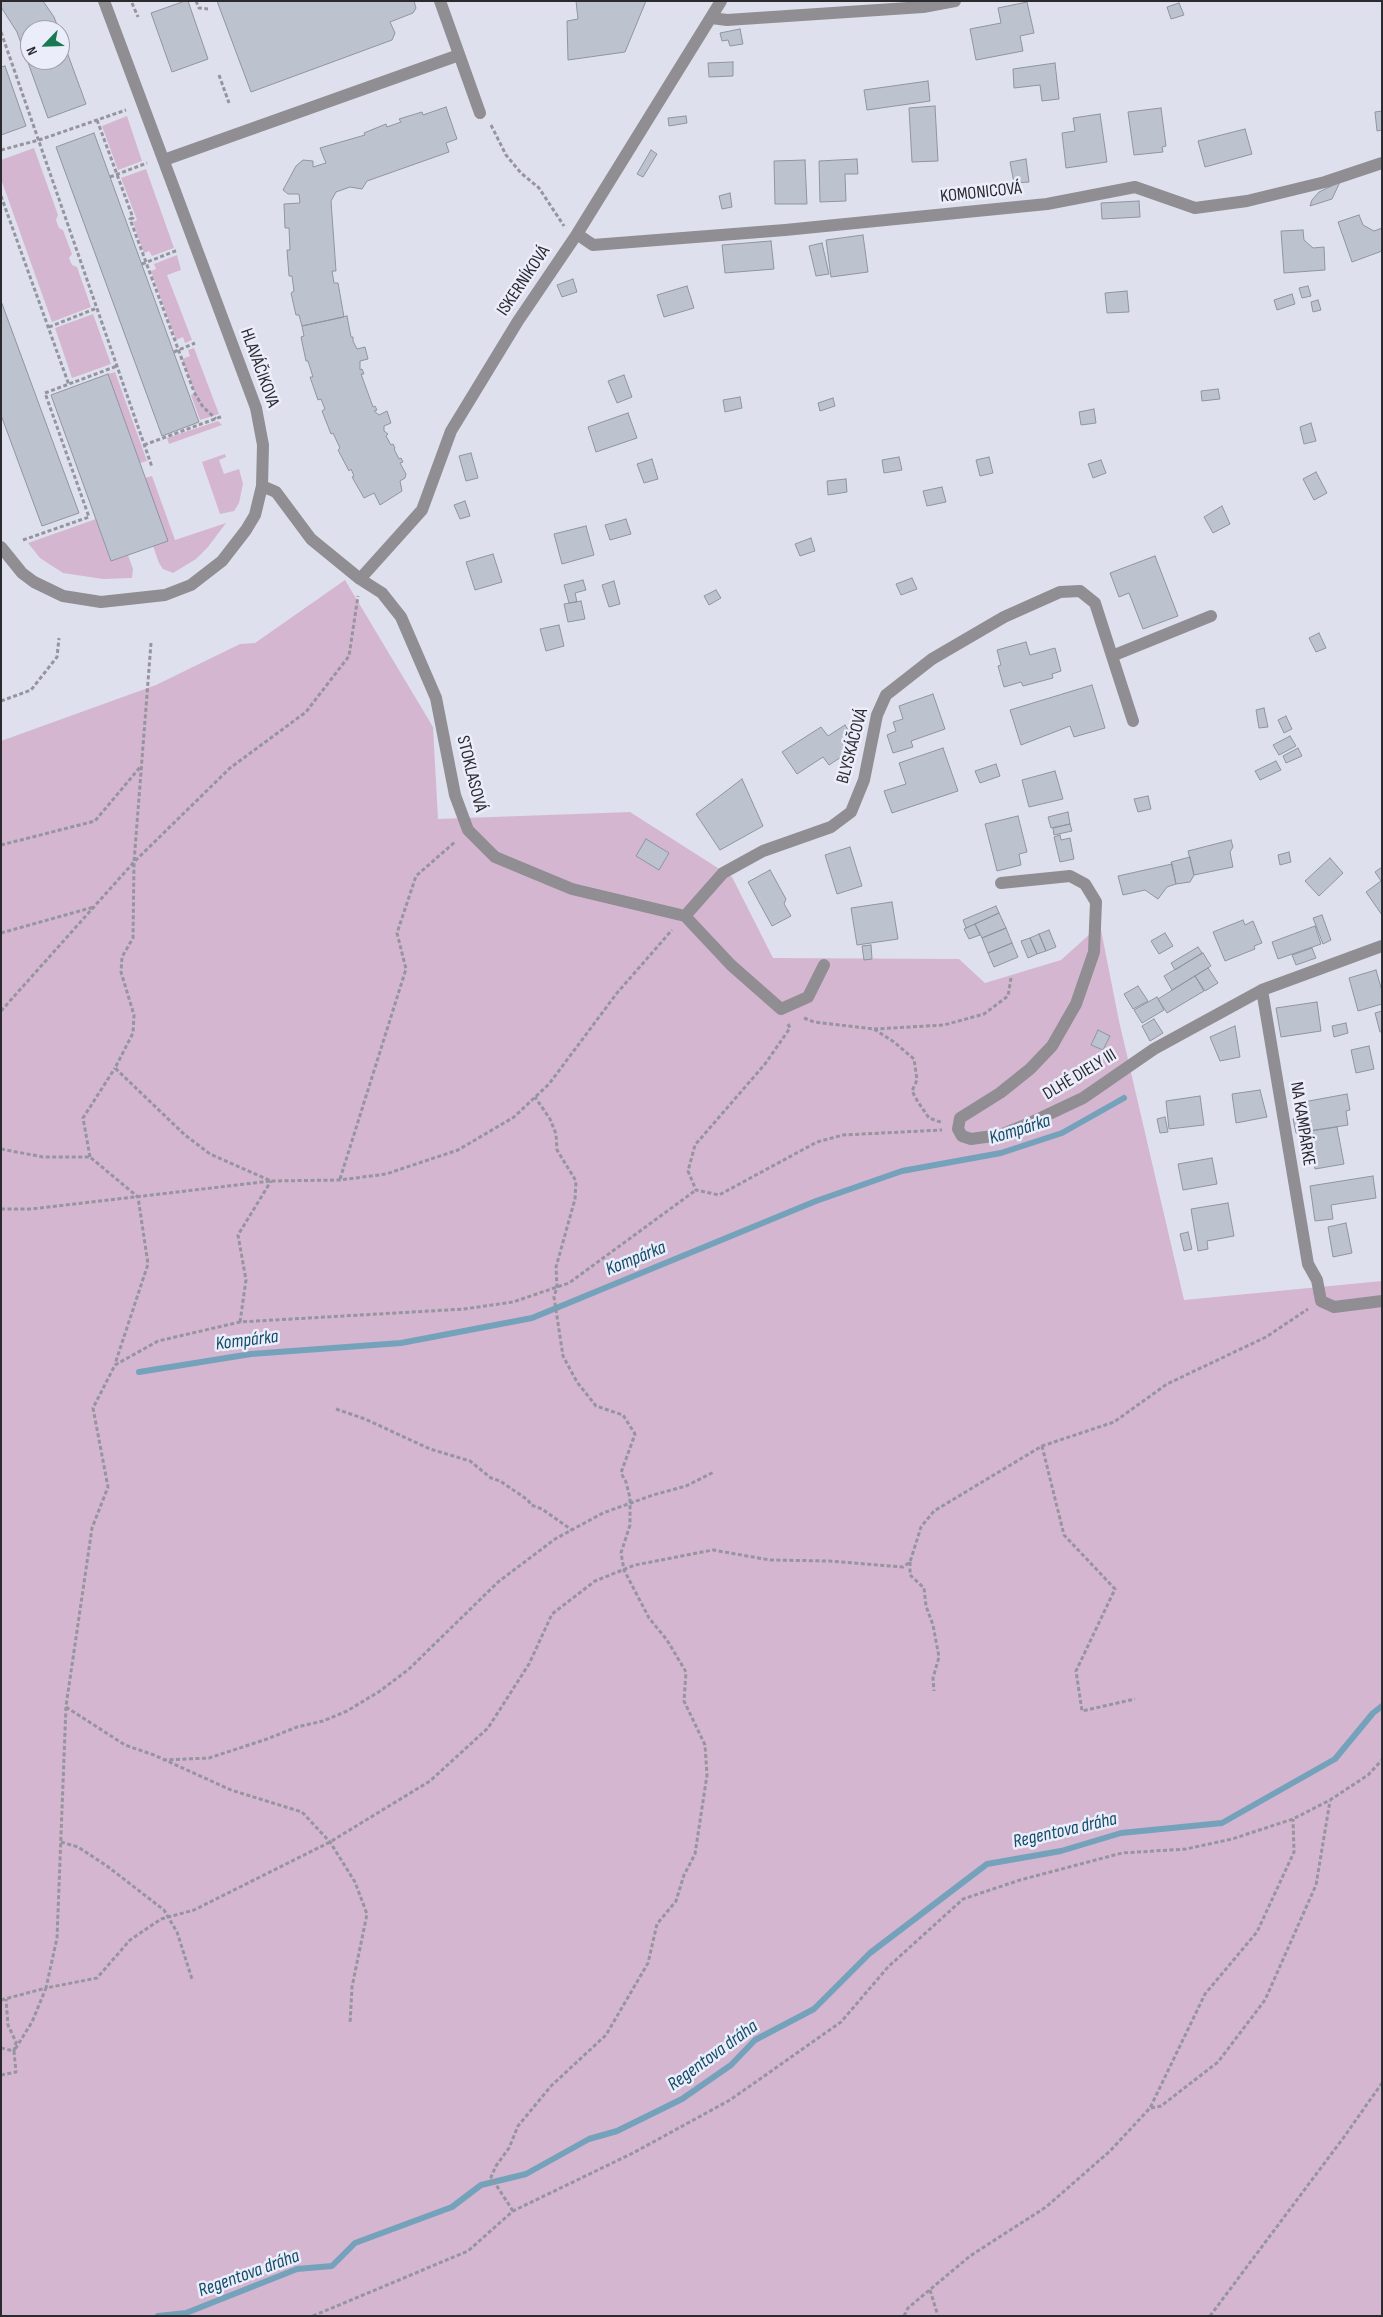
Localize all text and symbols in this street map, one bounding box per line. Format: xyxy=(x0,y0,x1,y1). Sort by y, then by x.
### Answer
north arrow xyxy=(20,20,70,70)
text: N xyxy=(22,44,41,58)
street label: KOMONICOVÁ xyxy=(939,178,1023,208)
street label: ISKERNÍKOVÁ xyxy=(493,242,555,320)
street label: HLAVÁČIKOVA xyxy=(235,325,283,411)
street label: BLYSKÁČOVÁ xyxy=(833,706,873,786)
street label: STOKLASOVÁ xyxy=(451,734,491,814)
street label: DLHÉ DIELY III xyxy=(1039,1045,1121,1105)
street label: NA KAMPÁRKE xyxy=(1285,1080,1319,1168)
water label: Kompárka xyxy=(987,1110,1053,1150)
water label: Kompárka xyxy=(603,1237,669,1281)
water label: Kompárka xyxy=(214,1326,280,1356)
water label: Regentova dráha xyxy=(1011,1808,1119,1854)
water label: Regentova dráha xyxy=(663,2016,763,2096)
water label: Regentova dráha xyxy=(195,2245,303,2303)

